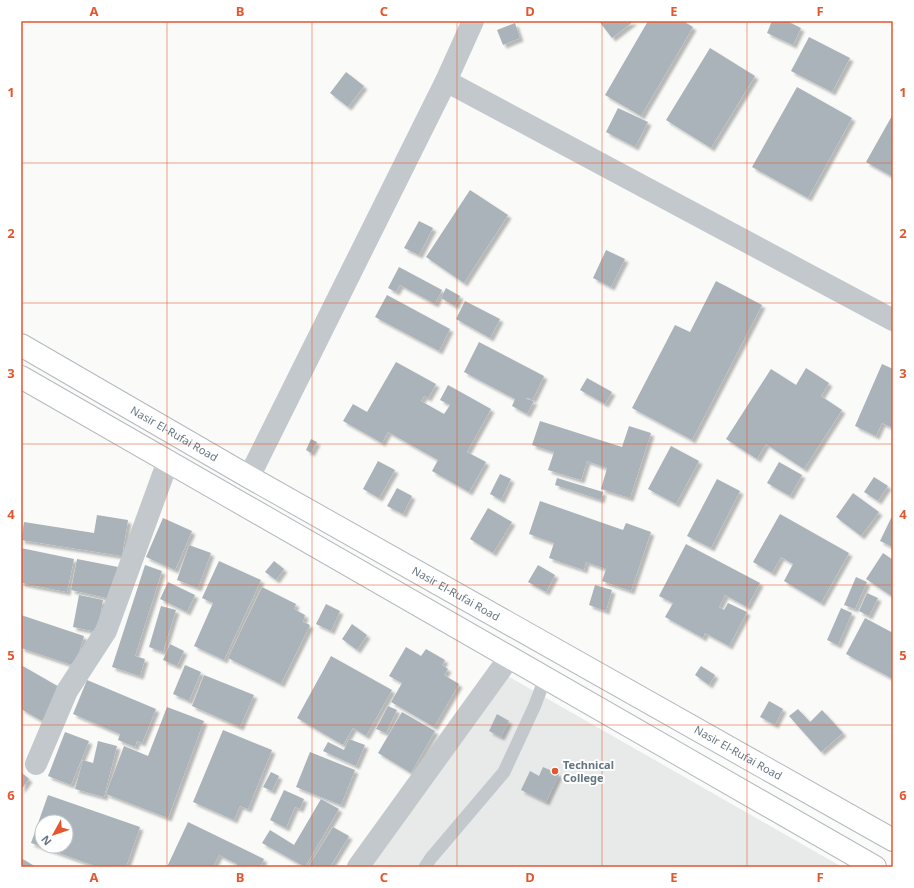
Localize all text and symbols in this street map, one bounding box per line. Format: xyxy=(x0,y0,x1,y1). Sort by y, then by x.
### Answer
text: A xyxy=(90,2,99,20)
text: B xyxy=(236,2,244,20)
text: C xyxy=(380,2,388,20)
text: D xyxy=(525,2,535,20)
text: E xyxy=(670,2,678,20)
text: F xyxy=(816,2,824,20)
text: 1 xyxy=(7,83,15,101)
text: 1 xyxy=(899,83,907,101)
text: 2 xyxy=(7,224,15,242)
text: 2 xyxy=(899,224,907,242)
text: 3 xyxy=(7,364,15,382)
text: 3 xyxy=(899,364,907,382)
street label: Nasir El-Rufai Road xyxy=(128,402,221,464)
text: 4 xyxy=(7,505,15,523)
text: 4 xyxy=(899,505,907,523)
street label: Nasir El-Rufai Road xyxy=(410,563,503,624)
text: 5 xyxy=(7,646,15,664)
text: 5 xyxy=(899,646,907,664)
street label: Nasir El-Rufai Road xyxy=(692,722,785,783)
place label: Technical College xyxy=(563,757,614,785)
marker: Technical College xyxy=(550,766,560,776)
text: 6 xyxy=(7,786,15,804)
text: 6 xyxy=(899,786,907,804)
north arrow xyxy=(34,814,74,854)
text: N xyxy=(37,832,55,849)
text: A xyxy=(90,868,99,886)
text: B xyxy=(236,868,244,886)
text: C xyxy=(380,868,388,886)
text: D xyxy=(525,868,535,886)
text: E xyxy=(670,868,678,886)
text: F xyxy=(816,868,824,886)

